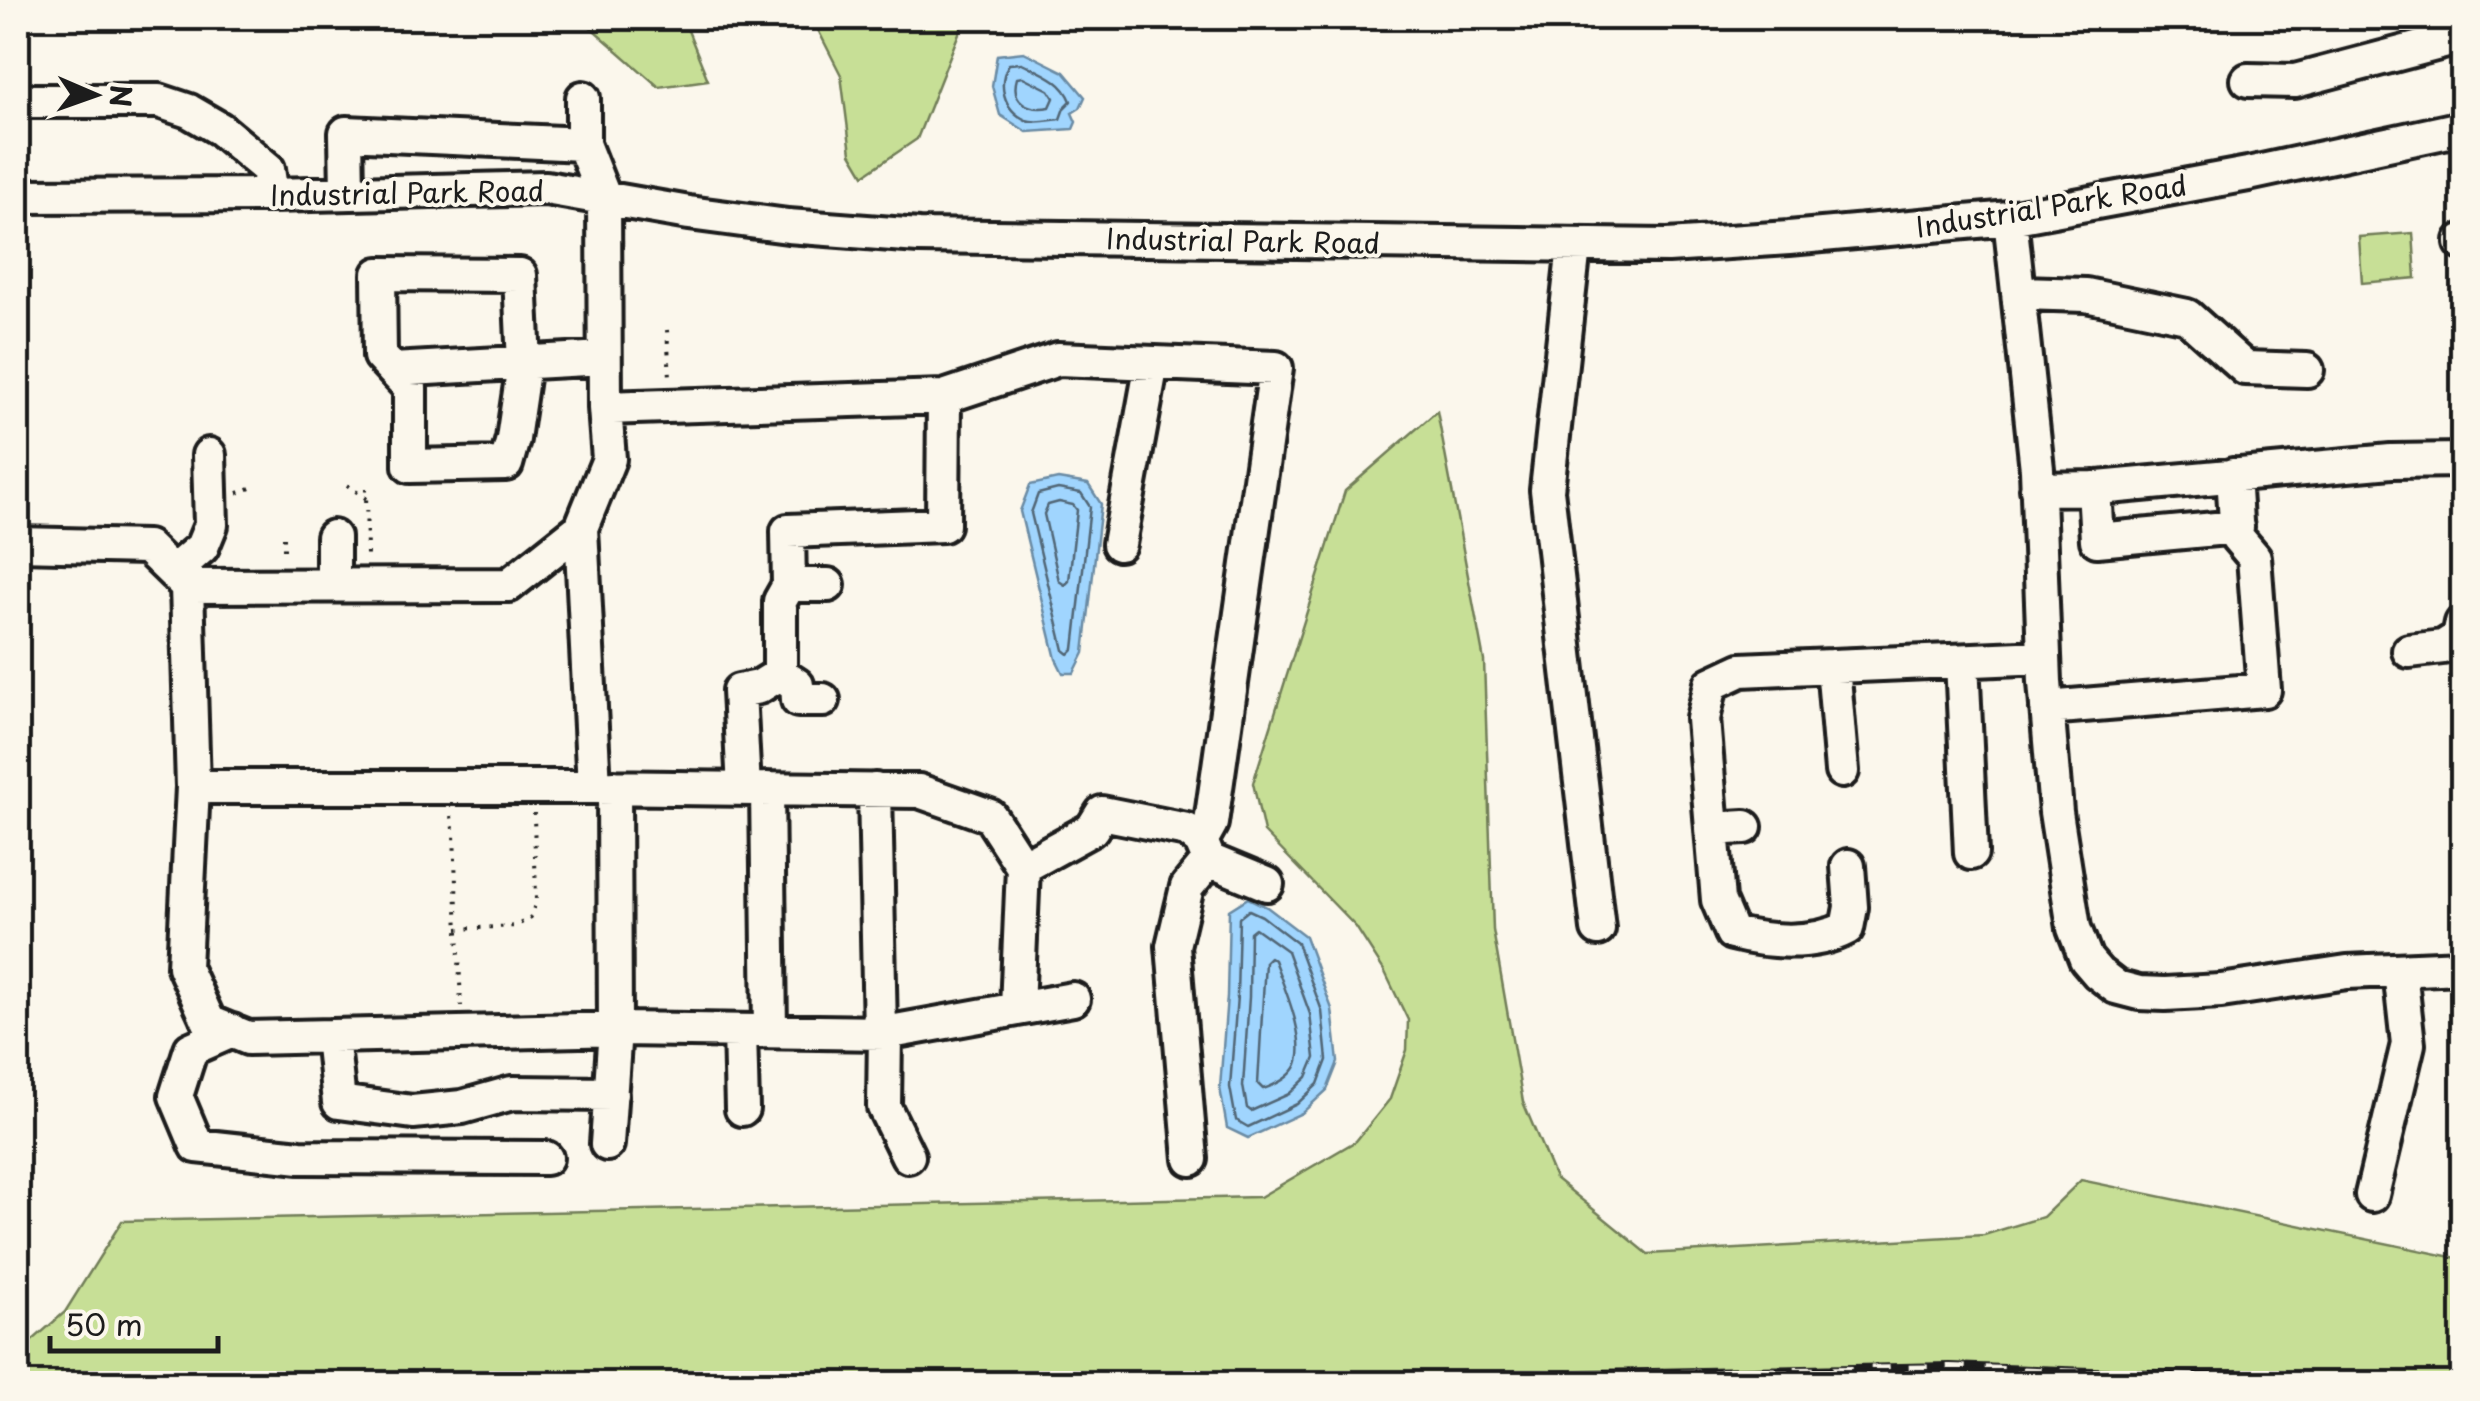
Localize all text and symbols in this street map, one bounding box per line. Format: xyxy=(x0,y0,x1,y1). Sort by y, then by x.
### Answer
north arrow xyxy=(45,45,145,145)
text: N xyxy=(100,84,143,108)
street label: Industrial Park Road xyxy=(1912,162,2190,248)
street label: Industrial Park Road xyxy=(270,168,544,216)
street label: Industrial Park Road xyxy=(1106,216,1380,264)
scale bar xyxy=(50,1291,218,1353)
text: 50 m xyxy=(65,1301,143,1346)

